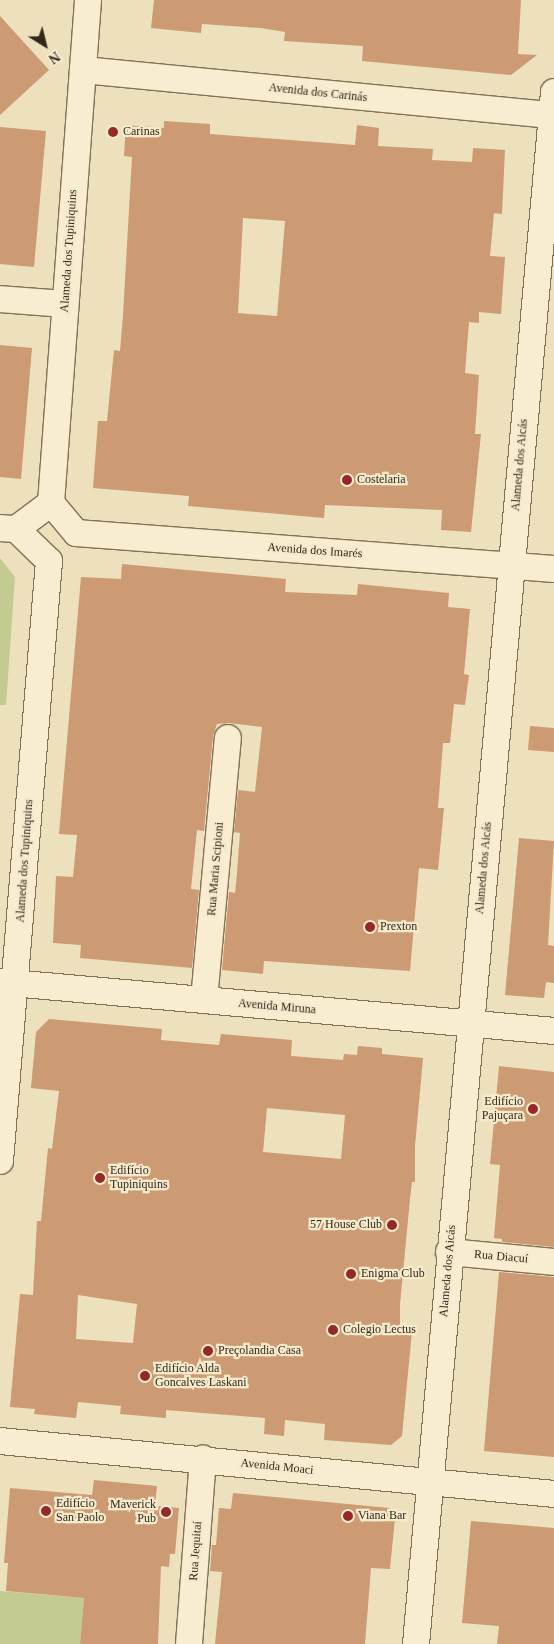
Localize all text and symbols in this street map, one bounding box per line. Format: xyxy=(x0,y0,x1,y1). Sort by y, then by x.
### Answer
north arrow xyxy=(20,20,70,70)
text: N xyxy=(46,48,63,67)
street label: Avenida dos Carinás xyxy=(268,81,368,105)
place label: Carinas xyxy=(123,125,160,139)
marker: Carinas xyxy=(107,126,119,138)
street label: Alameda dos Tupiniquins xyxy=(58,189,80,313)
street label: Alameda dos Aicás xyxy=(509,418,531,512)
place label: Costelaria xyxy=(357,473,406,487)
marker: Costelaria xyxy=(341,474,353,486)
street label: Avenida dos Imarés xyxy=(267,541,363,561)
street label: Alameda dos Tupiniquins xyxy=(14,799,36,923)
street label: Alameda dos Aicás xyxy=(473,821,495,915)
street label: Rua Maria Scipioni xyxy=(205,822,227,916)
place label: Prexton xyxy=(380,920,417,934)
marker: Prexton xyxy=(364,921,376,933)
street label: Avenida Miruna xyxy=(237,996,317,1018)
place label: Edifício Pajuçara xyxy=(482,1095,523,1123)
marker: Edifício Pajuçara xyxy=(527,1103,539,1115)
place label: Edifício Tupiniquins xyxy=(110,1164,168,1192)
marker: Edifício Tupiniquins xyxy=(94,1172,106,1184)
place label: 57 House Club xyxy=(310,1218,382,1232)
marker: 57 House Club xyxy=(386,1219,398,1231)
street label: Alameda dos Aicás xyxy=(437,1224,459,1318)
street label: Rua Diacuí xyxy=(473,1247,529,1267)
place label: Enigma Club xyxy=(361,1267,425,1281)
marker: Enigma Club xyxy=(345,1268,357,1280)
place label: Colegio Lectus xyxy=(343,1323,416,1337)
marker: Colegio Lectus xyxy=(327,1324,339,1336)
place label: Preçolandia Casa xyxy=(218,1344,301,1358)
marker: Preçolandia Casa xyxy=(202,1345,214,1357)
place label: Edifício Alda Goncalves Laskani xyxy=(155,1362,247,1390)
marker: Edifício Alda Goncalves Laskani xyxy=(139,1370,151,1382)
street label: Avenida Moaci xyxy=(240,1456,314,1478)
place label: Edifício San Paolo xyxy=(56,1497,104,1525)
place label: Maverick Pub xyxy=(110,1498,156,1526)
marker: Edifício San Paolo xyxy=(40,1505,52,1517)
marker: Maverick Pub xyxy=(160,1506,172,1518)
place label: Viana Bar xyxy=(358,1509,406,1523)
marker: Viana Bar xyxy=(342,1510,354,1522)
street label: Rua Jequitaí xyxy=(187,1521,205,1581)

